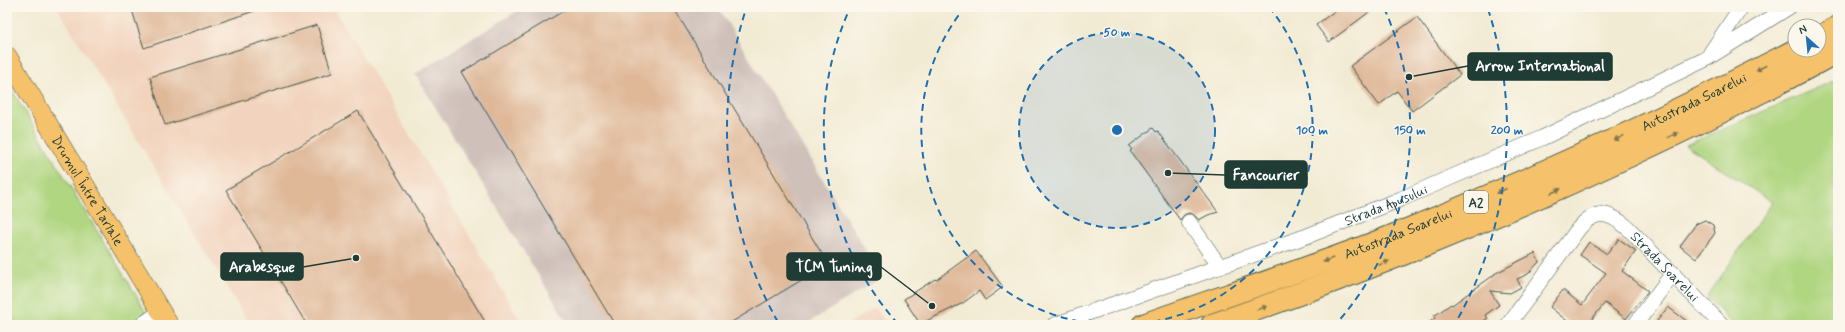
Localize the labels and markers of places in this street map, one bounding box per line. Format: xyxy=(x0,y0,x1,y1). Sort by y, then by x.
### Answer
callout: Arrow International xyxy=(1468,53,1612,80)
centre of rings xyxy=(1110,123,1124,137)
callout: Fancourier xyxy=(1225,161,1307,188)
callout: Arabesque xyxy=(221,253,303,280)
callout: TCM Tuning xyxy=(787,253,881,280)

